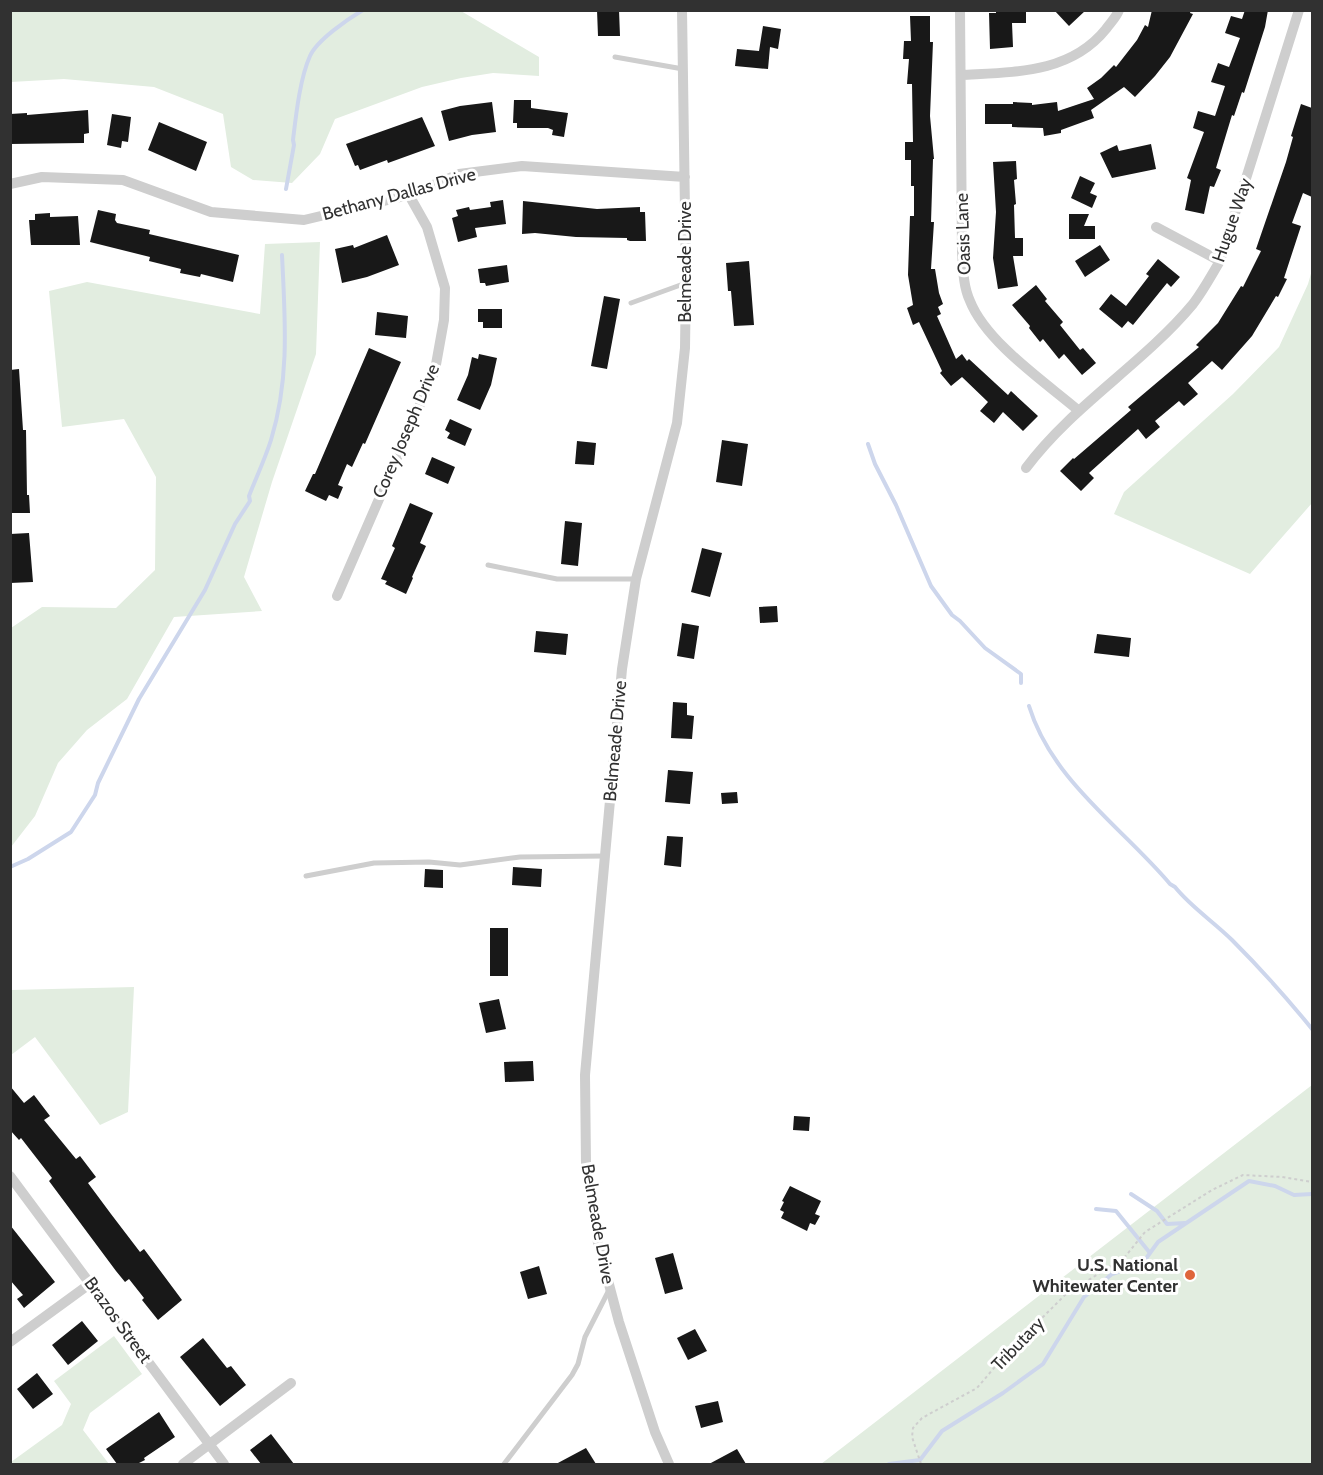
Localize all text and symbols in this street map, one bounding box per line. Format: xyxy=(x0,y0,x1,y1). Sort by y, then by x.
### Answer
street label: Bethany Dallas Drive xyxy=(320,163,478,225)
street label: Hugue Way xyxy=(1207,175,1257,265)
street label: Oasis Lane xyxy=(951,193,975,275)
street label: Belmeade Drive xyxy=(674,201,696,323)
street label: Corey Joseph Drive xyxy=(368,361,444,501)
street label: Belmeade Drive xyxy=(599,680,631,802)
street label: Belmeade Drive xyxy=(577,1162,619,1286)
place label: U.S. National Whitewater Center xyxy=(1032,1254,1178,1297)
marker: U.S. National Whitewater Center xyxy=(1183,1268,1197,1282)
street label: Brazos Street xyxy=(79,1273,157,1367)
street label: Tributary xyxy=(987,1312,1049,1376)

